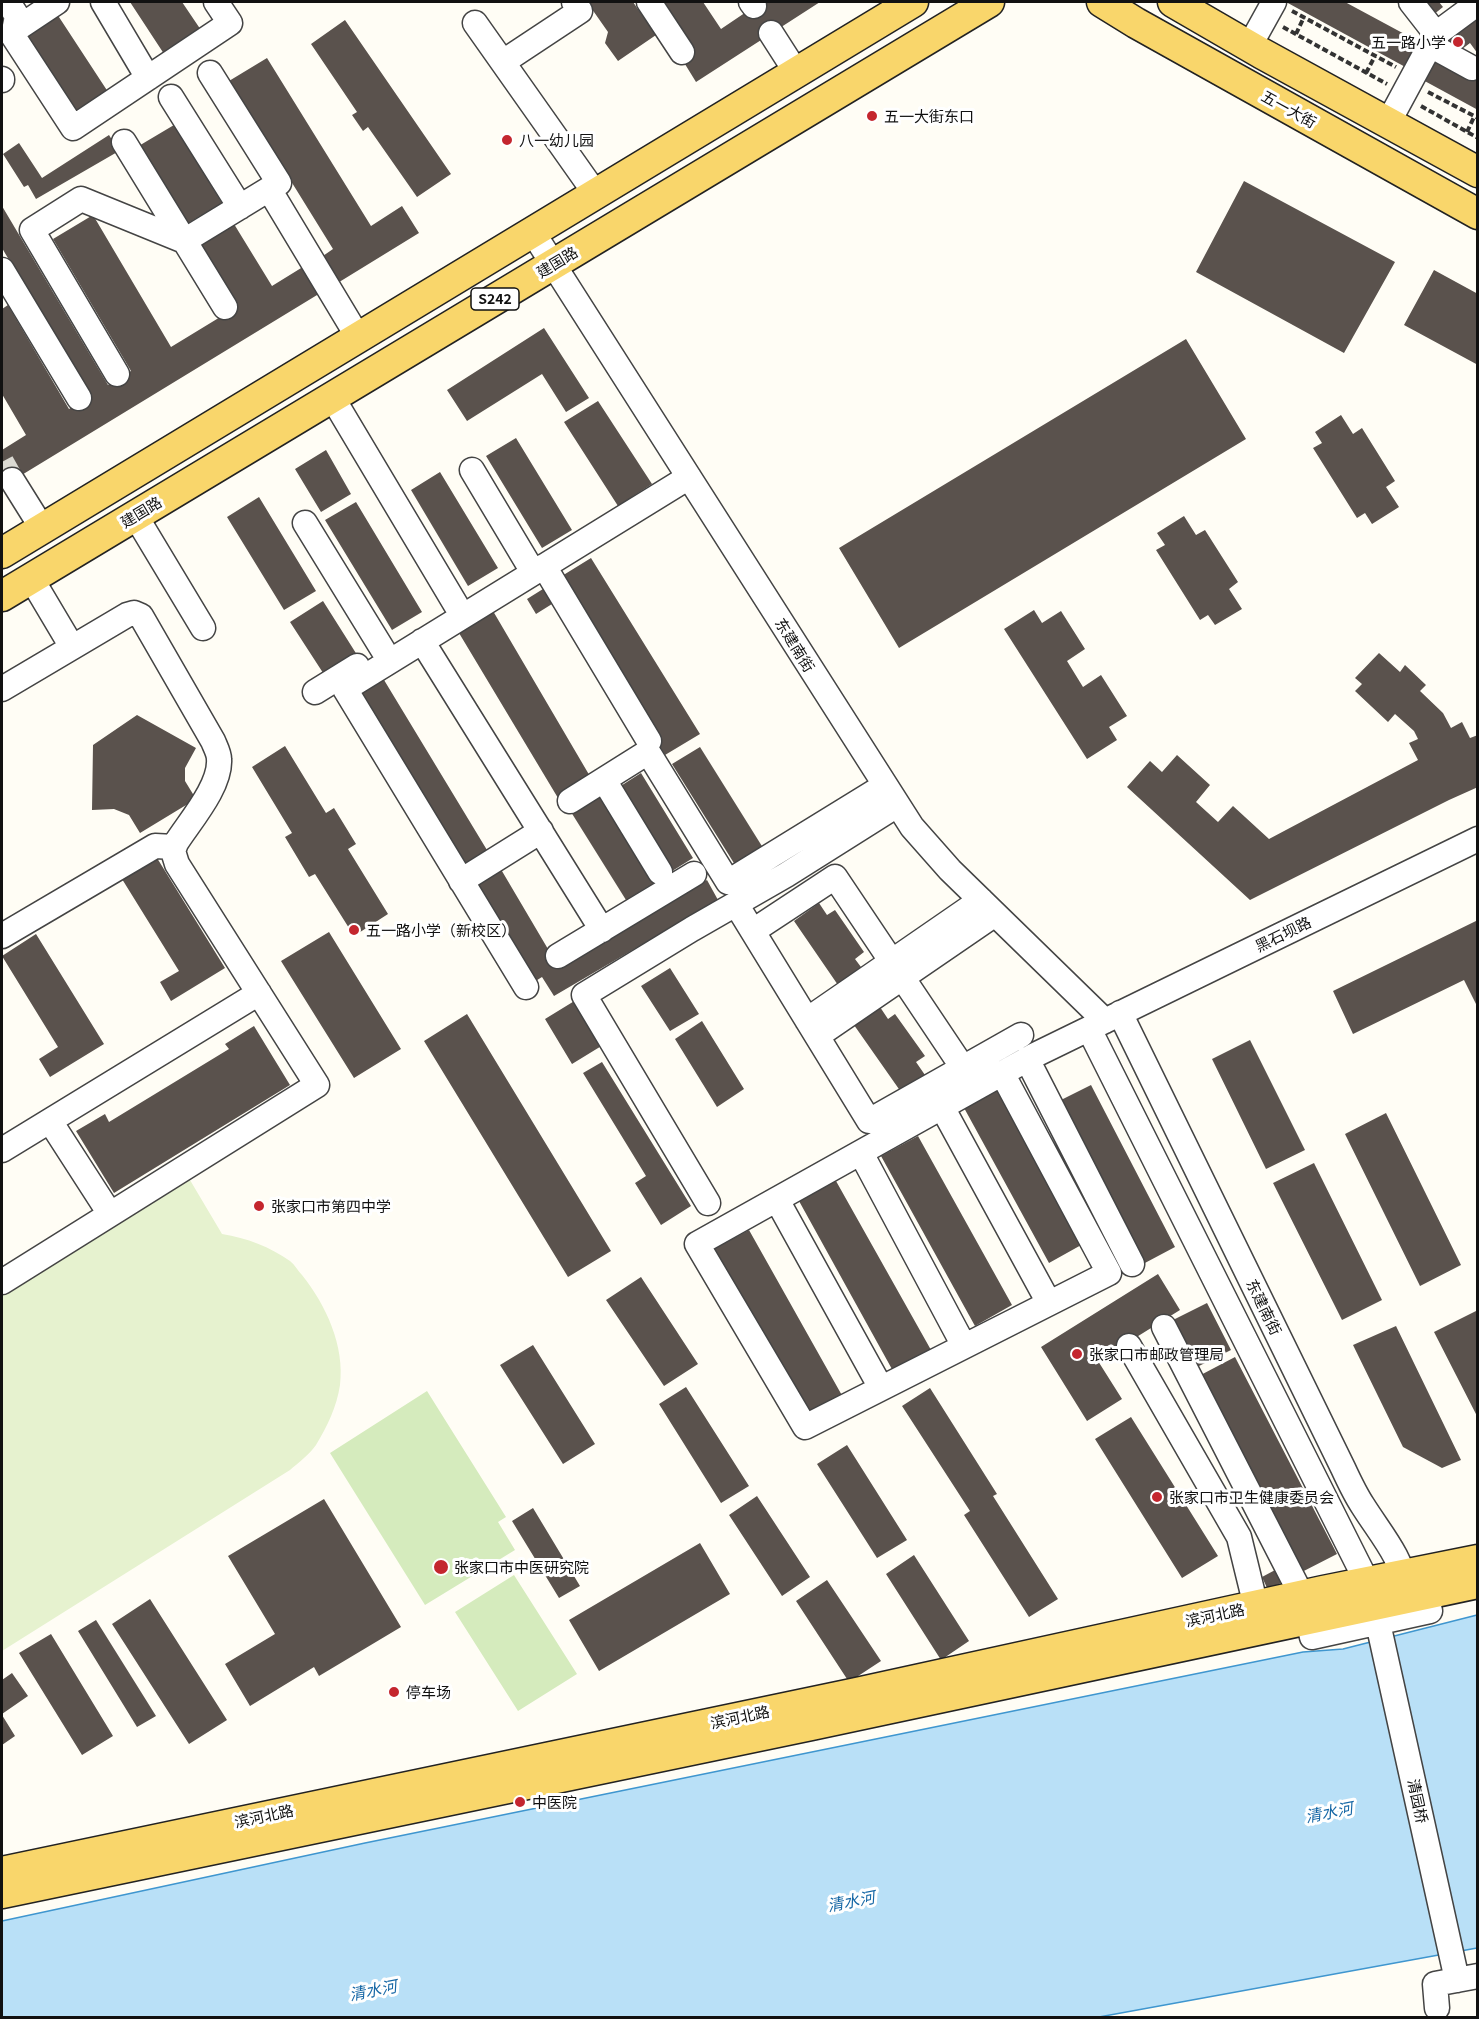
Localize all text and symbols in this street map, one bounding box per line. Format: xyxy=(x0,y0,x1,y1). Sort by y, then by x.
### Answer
place label: 五一路小学 xyxy=(1371,33,1446,51)
marker: 五一路小学 xyxy=(1451,35,1465,49)
street label: 五一大街 xyxy=(1258,87,1320,131)
place label: 五一大街东口 xyxy=(884,107,974,125)
marker: 五一大街东口 xyxy=(865,109,879,123)
place label: 八一幼儿园 xyxy=(519,131,594,149)
marker: 八一幼儿园 xyxy=(500,133,514,147)
street label: 建国路 xyxy=(533,243,581,281)
road number: S242 xyxy=(471,288,519,310)
street label: 建国路 xyxy=(117,493,165,531)
street label: 东建南街 xyxy=(771,615,819,675)
street label: 黑石坝路 xyxy=(1252,913,1314,955)
place label: 五一路小学（新校区） xyxy=(366,921,516,939)
marker: 五一路小学（新校区） xyxy=(347,923,361,937)
place label: 张家口市第四中学 xyxy=(271,1197,391,1215)
marker: 张家口市第四中学 xyxy=(252,1199,266,1213)
street label: 东建南街 xyxy=(1243,1276,1285,1338)
place label: 张家口市邮政管理局 xyxy=(1089,1345,1224,1363)
marker: 张家口市邮政管理局 xyxy=(1070,1347,1084,1361)
place label: 张家口市卫生健康委员会 xyxy=(1169,1488,1334,1506)
marker: 张家口市卫生健康委员会 xyxy=(1150,1490,1164,1504)
marker: 张家口市中医研究院 xyxy=(432,1558,450,1576)
place label: 张家口市中医研究院 xyxy=(454,1558,589,1576)
street label: 滨河北路 xyxy=(1184,1600,1246,1630)
place label: 停车场 xyxy=(406,1683,451,1701)
marker: 停车场 xyxy=(387,1685,401,1699)
street label: 滨河北路 xyxy=(709,1702,771,1732)
street label: 清园桥 xyxy=(1405,1777,1431,1825)
place label: 中医院 xyxy=(532,1793,577,1811)
marker: 中医院 xyxy=(513,1795,527,1809)
water label: 清水河 xyxy=(1304,1798,1354,1826)
street label: 滨河北路 xyxy=(233,1801,295,1831)
water label: 清水河 xyxy=(826,1887,876,1915)
water label: 清水河 xyxy=(348,1976,398,2004)

